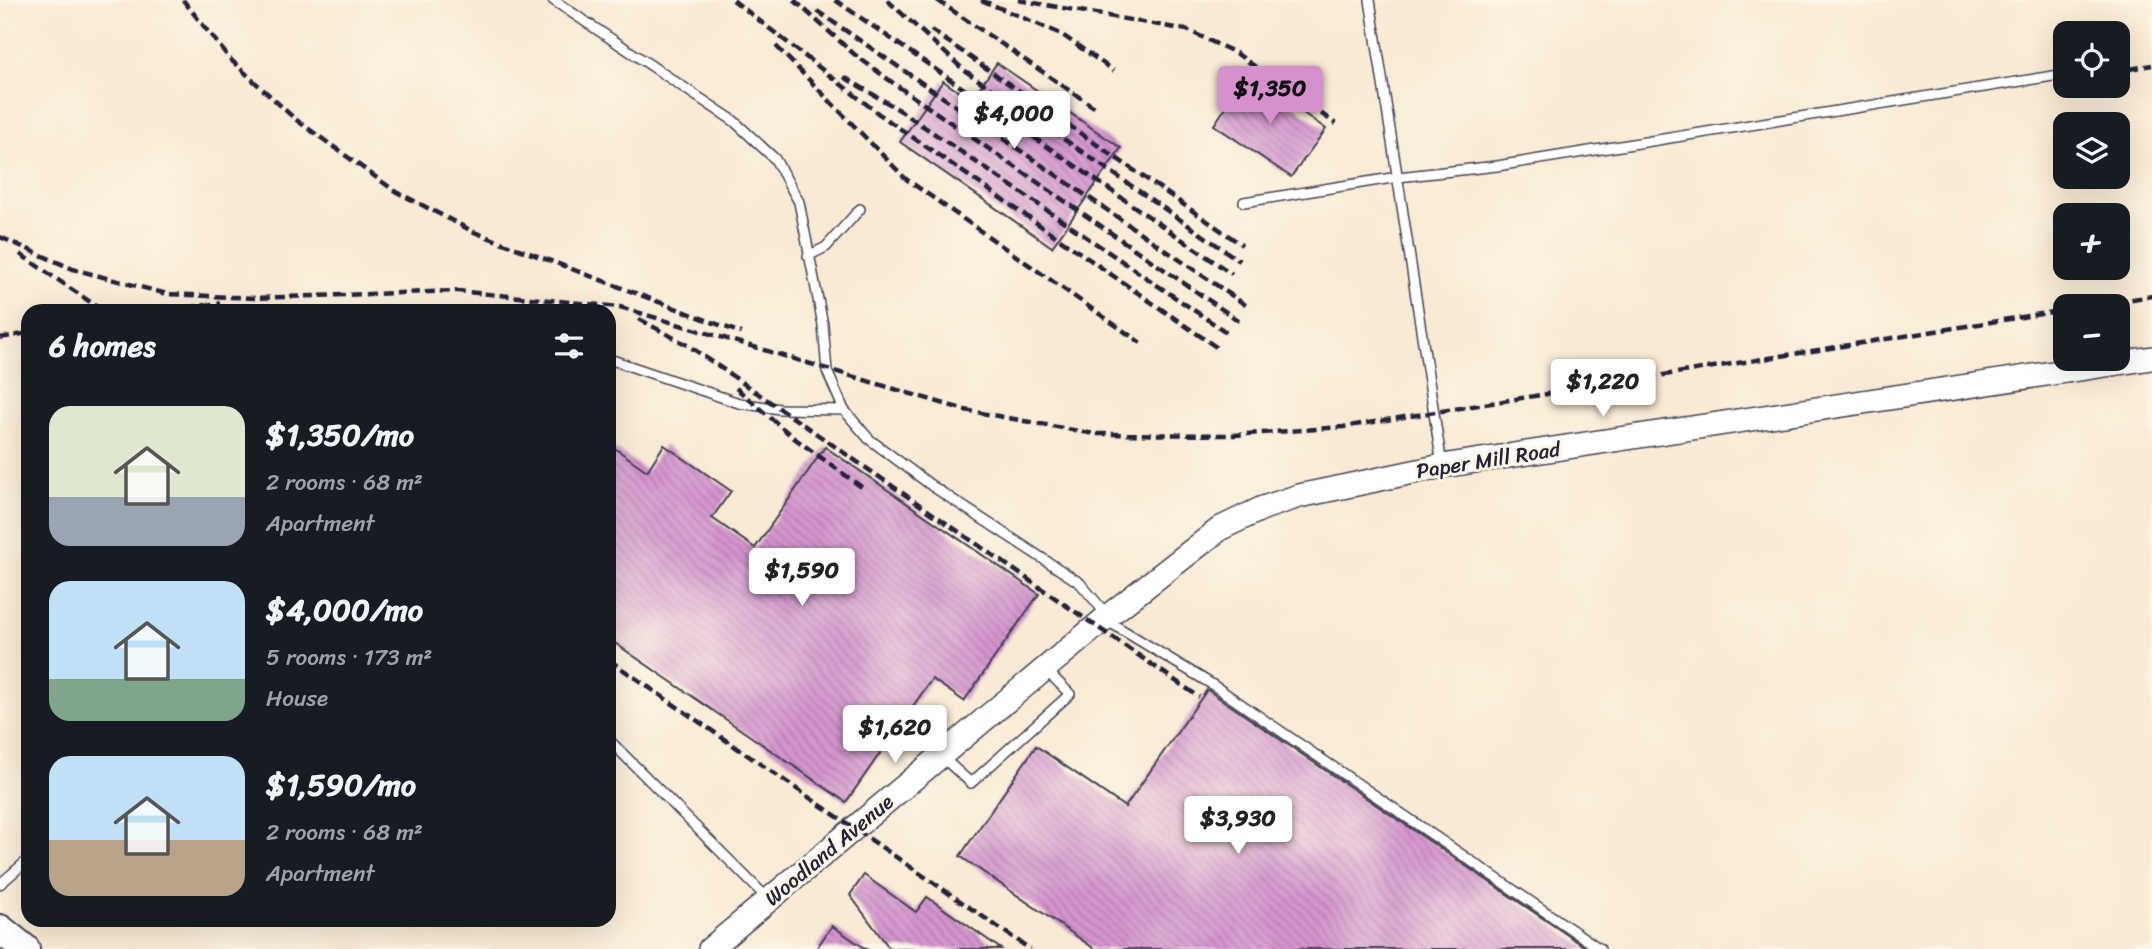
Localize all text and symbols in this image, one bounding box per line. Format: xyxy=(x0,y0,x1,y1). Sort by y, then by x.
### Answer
map controls xyxy=(2053,21,2130,371)
button: locate xyxy=(2053,21,2130,98)
pin: $1,350 xyxy=(1213,66,1327,126)
text: $1,350 xyxy=(1234,68,1306,109)
pin: $4,000 xyxy=(957,92,1071,151)
text: $4,000 xyxy=(974,93,1054,134)
button: layers xyxy=(2053,112,2130,189)
button: + xyxy=(2053,203,2130,280)
button: − xyxy=(2053,294,2130,371)
text: 6 homes xyxy=(49,319,156,373)
icon: filters xyxy=(550,327,588,365)
pin: $1,220 xyxy=(1546,360,1660,419)
text: $1,220 xyxy=(1567,361,1639,402)
text: $1,350/mo xyxy=(266,408,414,462)
street label: Paper Mill Road xyxy=(1413,430,1565,490)
icon: home xyxy=(105,434,189,518)
text: 2 rooms · 68 m² xyxy=(266,462,423,503)
text: Apartment xyxy=(266,503,375,544)
pin: $1,590 xyxy=(745,548,859,608)
text: $1,590 xyxy=(765,550,839,591)
text: $4,000/mo xyxy=(266,583,423,637)
icon: home xyxy=(105,609,189,693)
text: 5 rooms · 173 m² xyxy=(266,637,432,678)
text: House xyxy=(266,678,328,719)
pin: $1,620 xyxy=(838,706,952,765)
text: $1,620 xyxy=(859,707,931,748)
text: $1,590/mo xyxy=(266,758,416,812)
icon: home xyxy=(105,784,189,868)
street label: Woodland Avenue xyxy=(755,784,903,916)
pin: $3,930 xyxy=(1181,796,1295,856)
text: $3,930 xyxy=(1200,798,1276,839)
text: 2 rooms · 68 m² xyxy=(266,812,423,853)
text: Apartment xyxy=(266,853,375,894)

